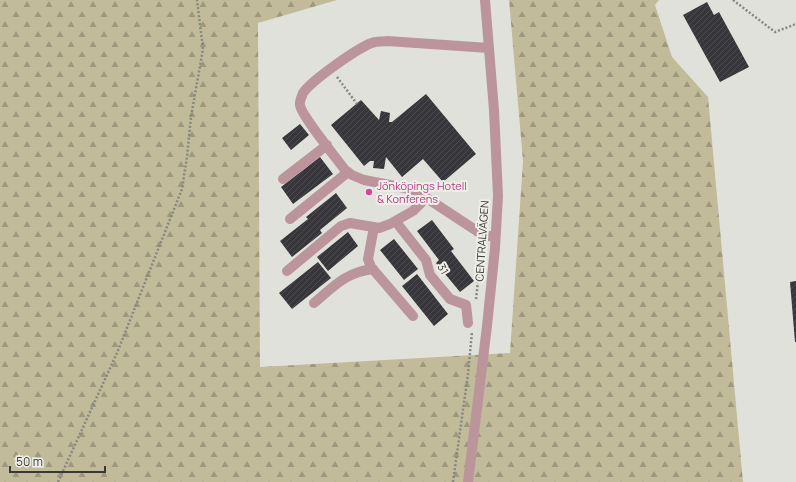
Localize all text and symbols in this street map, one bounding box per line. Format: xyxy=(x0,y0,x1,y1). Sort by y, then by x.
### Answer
place label: Jönköpings Hotell & Konferens xyxy=(377,178,467,206)
marker: Jönköpings Hotell & Konferens xyxy=(364,187,374,197)
street label: CENTRALVÄGEN xyxy=(471,200,492,282)
street label: 31 xyxy=(434,261,453,277)
scale bar xyxy=(10,448,105,474)
text: 50 m xyxy=(16,453,43,470)

